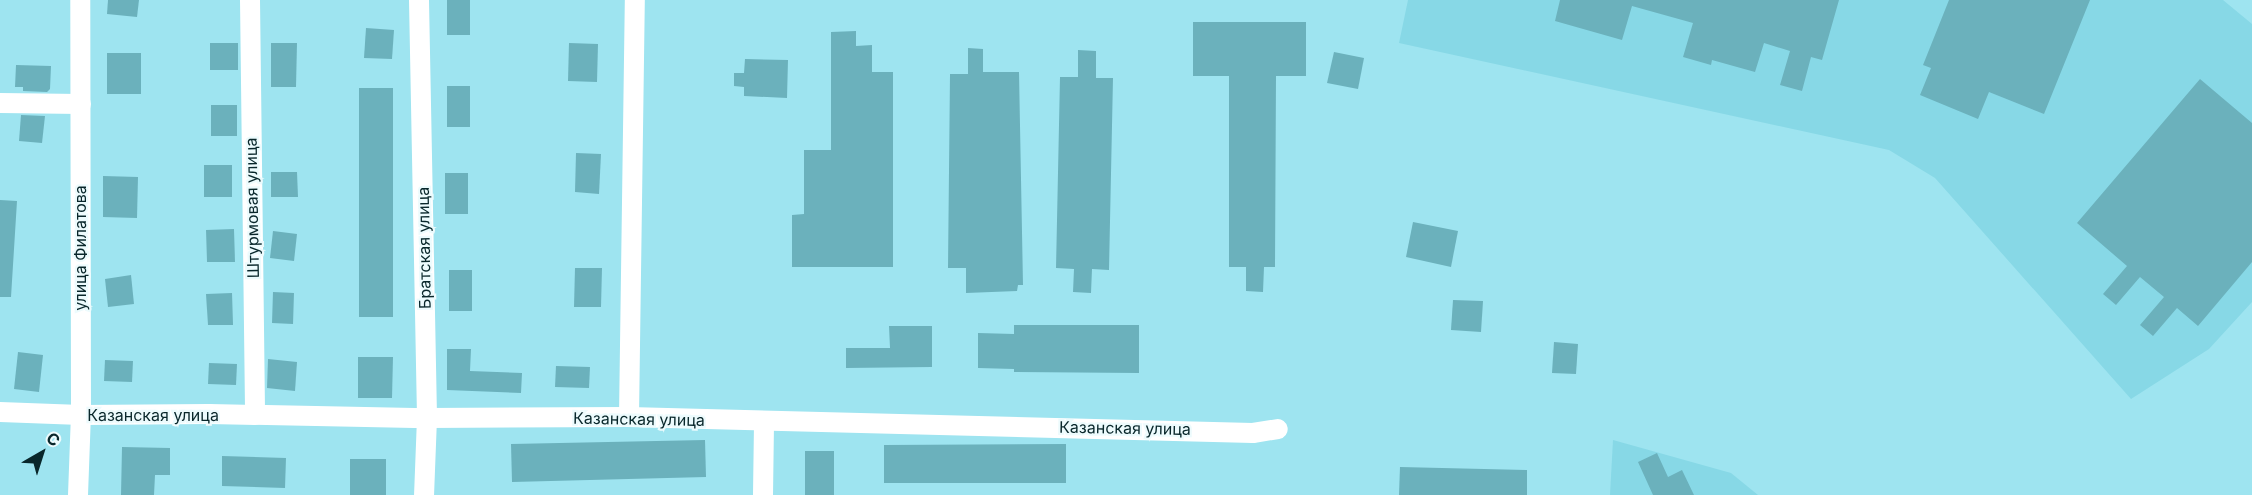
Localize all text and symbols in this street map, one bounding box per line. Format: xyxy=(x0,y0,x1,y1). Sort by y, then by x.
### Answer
street label: Штурмовая улица xyxy=(241,137,263,279)
street label: улица Филатова xyxy=(70,185,90,311)
street label: Братская улица xyxy=(413,187,435,309)
street label: Казанская улица xyxy=(87,405,219,425)
street label: Казанская улица xyxy=(573,408,705,430)
street label: Казанская улица xyxy=(1059,417,1191,439)
north arrow xyxy=(12,423,72,483)
text: С xyxy=(42,428,64,451)

